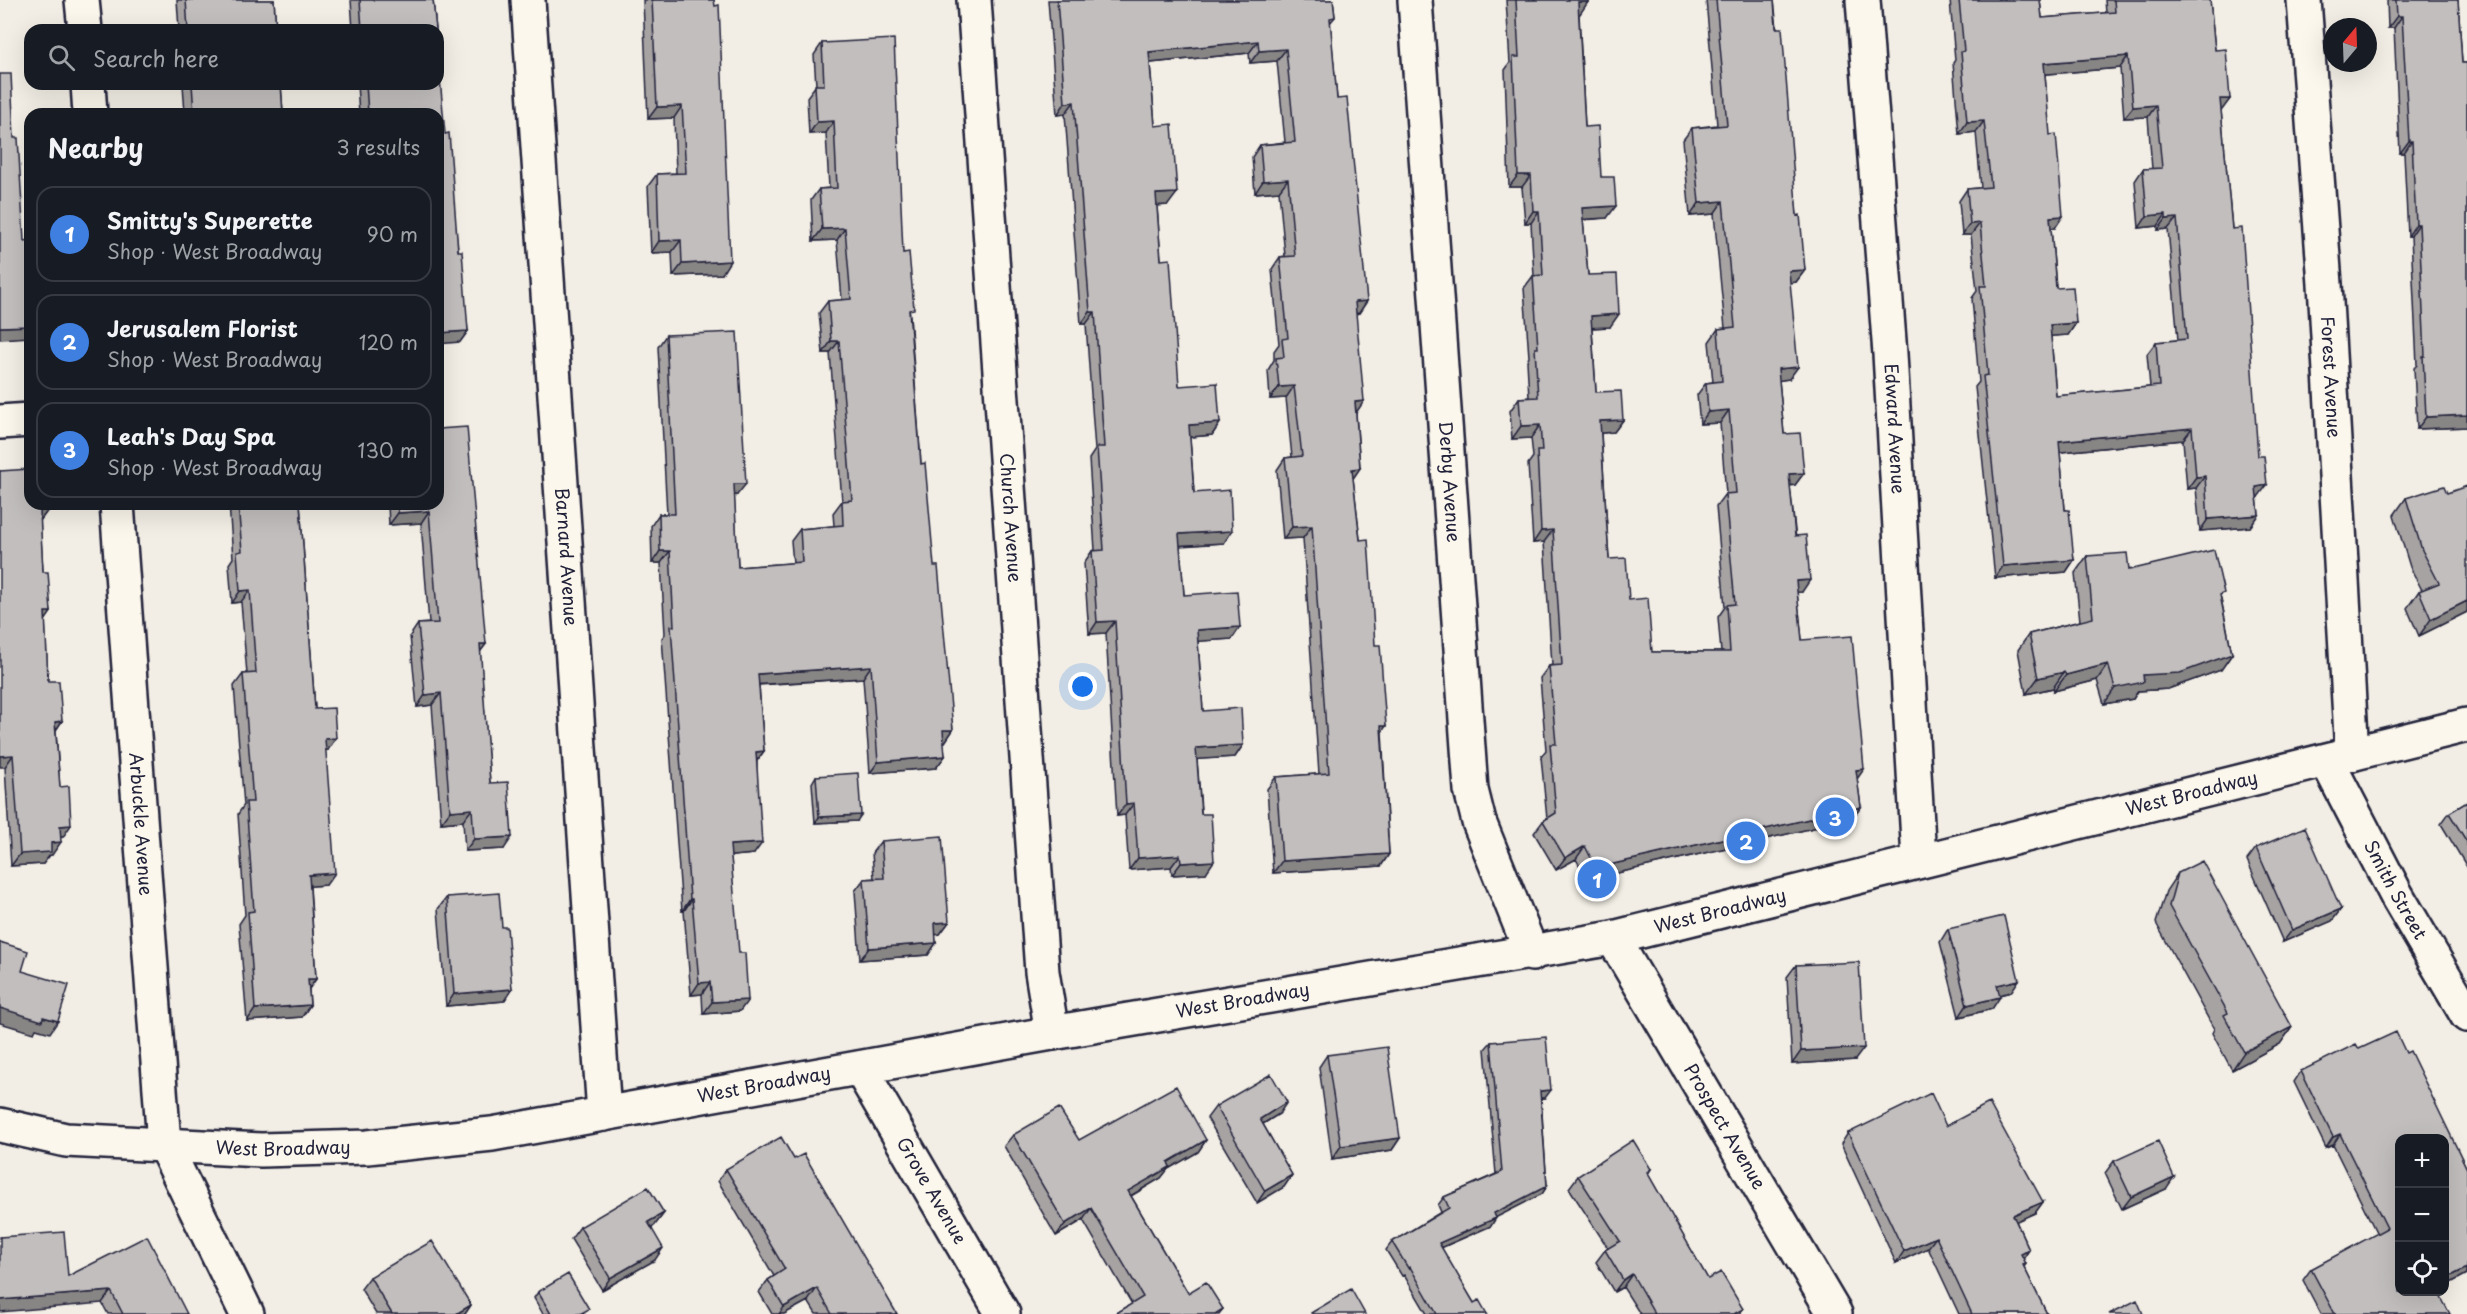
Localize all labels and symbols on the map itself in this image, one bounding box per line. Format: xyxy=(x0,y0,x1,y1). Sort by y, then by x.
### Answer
north arrow xyxy=(2323,18,2377,72)
street label: Forest Avenue xyxy=(2315,315,2349,439)
street label: Edward Avenue xyxy=(1879,363,1913,495)
street label: Derby Avenue xyxy=(1433,420,1468,543)
street label: Church Avenue xyxy=(994,452,1030,583)
street label: Barnard Avenue xyxy=(549,487,586,627)
your location xyxy=(1068,672,1097,701)
street label: Arbuckle Avenue xyxy=(123,752,161,897)
street label: West Broadway xyxy=(2122,763,2260,822)
pin: 3 xyxy=(1816,794,1854,840)
pin: 2 xyxy=(1726,818,1766,864)
street label: Smith Street xyxy=(2358,835,2435,944)
pin: 1 xyxy=(1578,856,1616,902)
street label: West Broadway xyxy=(1651,880,1788,939)
street label: West Broadway xyxy=(1174,975,1311,1024)
street label: West Broadway xyxy=(695,1058,832,1109)
street label: Prospect Avenue xyxy=(1678,1058,1773,1194)
street label: West Broadway xyxy=(215,1132,351,1162)
street label: Grove Avenue xyxy=(891,1132,974,1249)

